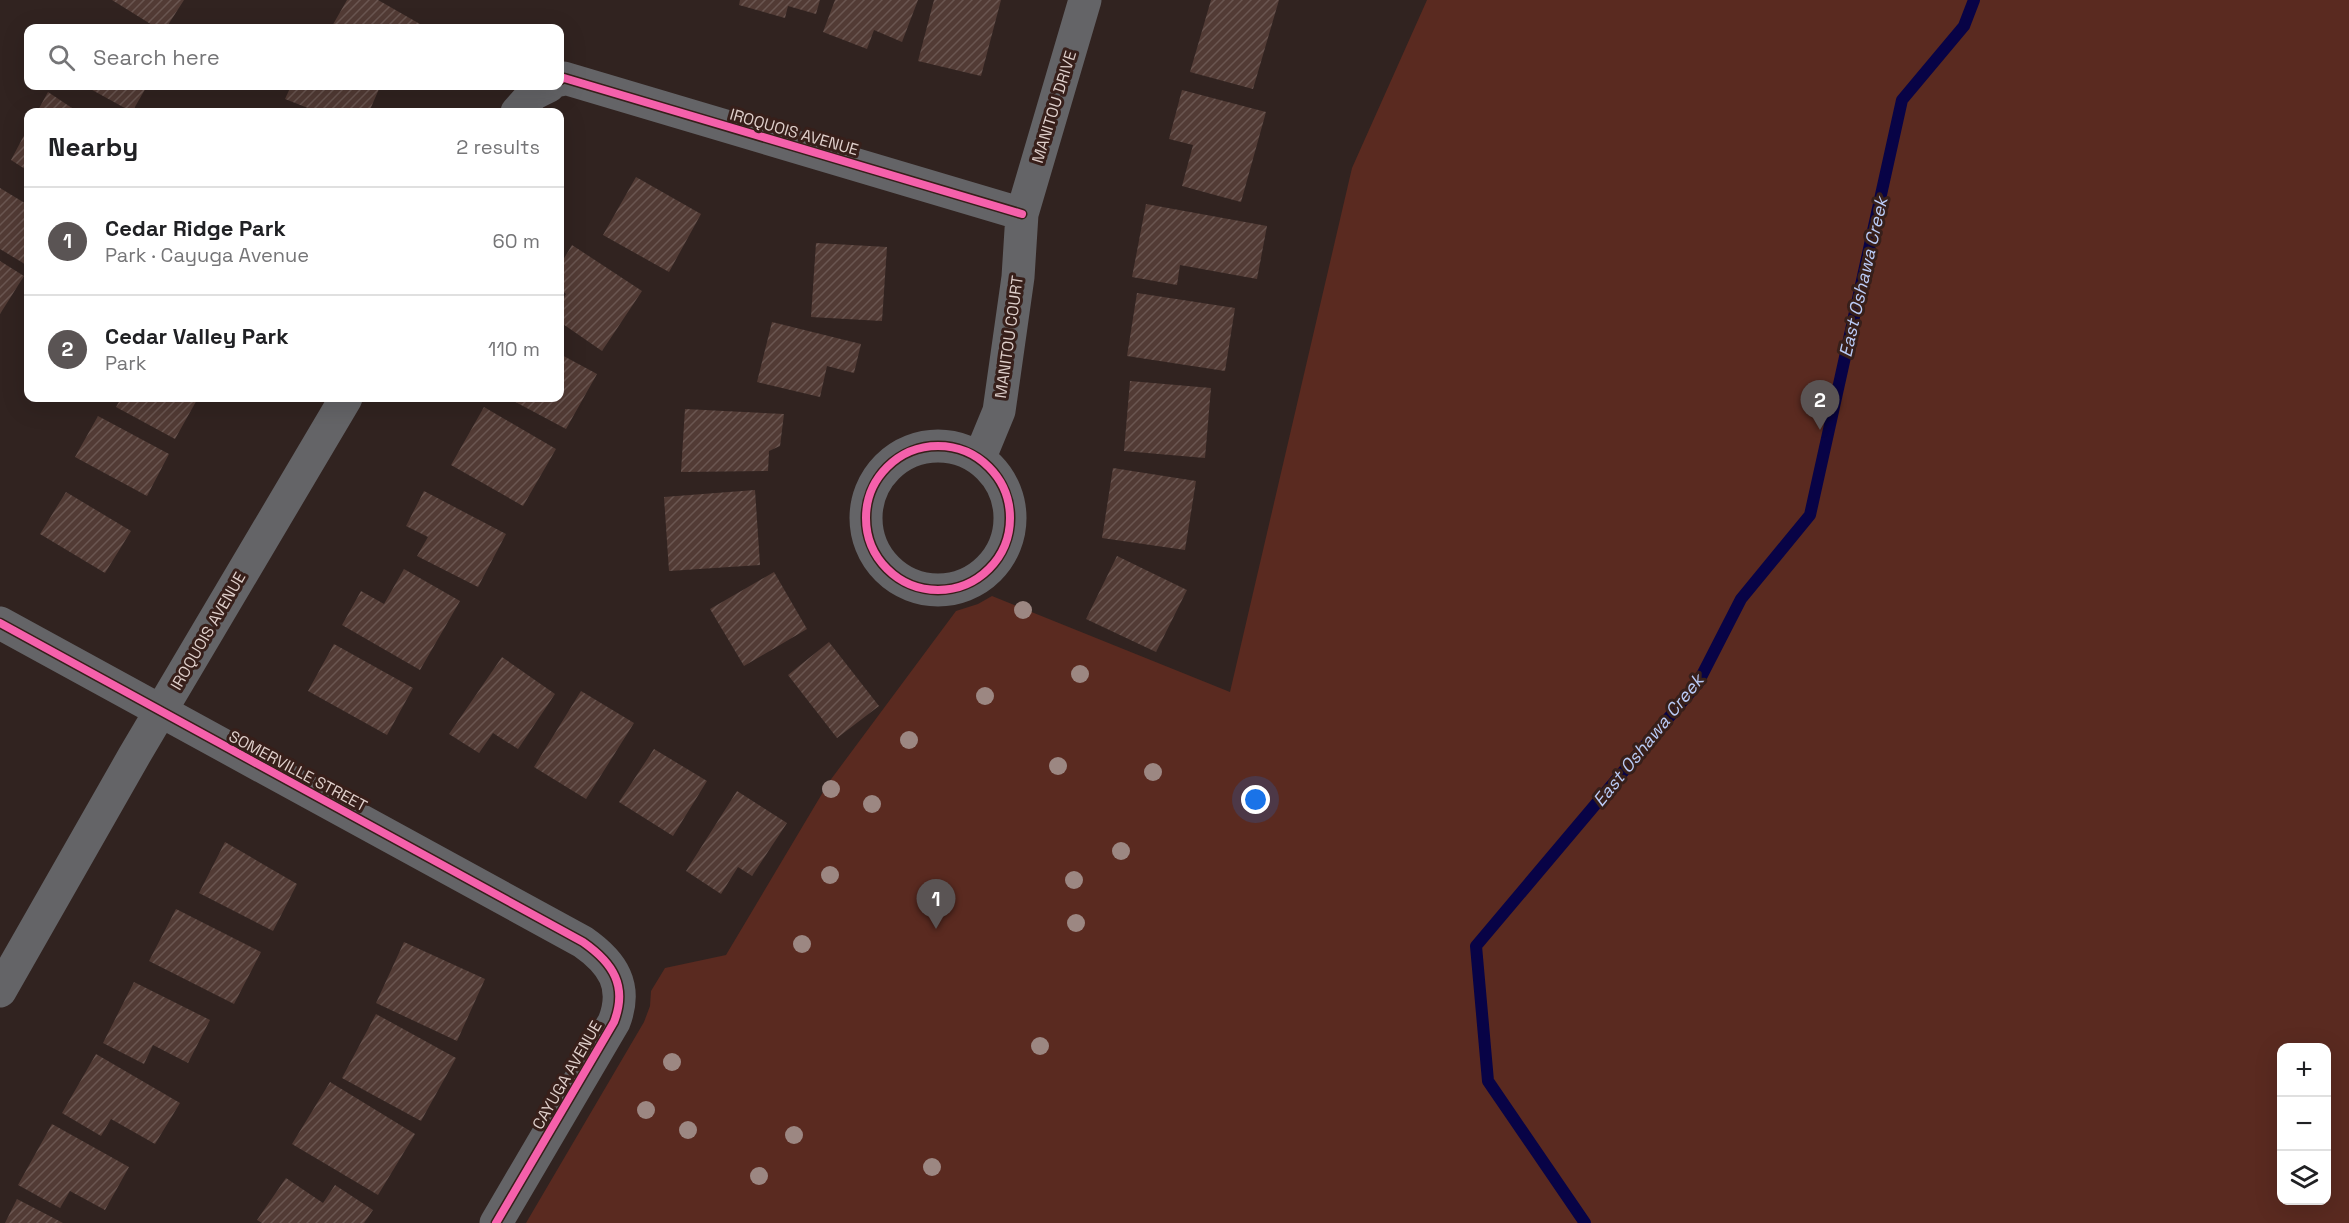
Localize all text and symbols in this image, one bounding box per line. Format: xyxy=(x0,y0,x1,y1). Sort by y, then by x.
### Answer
search box xyxy=(24,24,564,90)
icon: search xyxy=(45,41,78,74)
text: Search here xyxy=(93,43,220,71)
street label: MANITOU DRIVE xyxy=(1027,48,1081,166)
street label: IROQUOIS AVENUE xyxy=(727,104,861,160)
text: Nearby xyxy=(48,130,138,164)
text: 2 results xyxy=(456,134,540,160)
water label: East Oshawa Creek xyxy=(1833,192,1893,359)
text: Cedar Ridge Park xyxy=(105,214,286,242)
text: 1 xyxy=(63,228,72,254)
text: 60 m xyxy=(493,228,540,254)
text: Park · Cayuga Avenue xyxy=(105,242,309,268)
street label: MANITOU COURT xyxy=(990,274,1028,400)
text: Cedar Valley Park xyxy=(105,322,289,350)
text: 2 xyxy=(62,336,73,362)
text: 110 m xyxy=(488,336,540,362)
text: Park xyxy=(105,350,147,376)
pin: 2 xyxy=(1800,380,1840,430)
street label: IROQUOIS AVENUE xyxy=(166,568,250,694)
water label: East Oshawa Creek xyxy=(1588,667,1710,811)
street label: SOMERVILLE STREET xyxy=(225,726,371,816)
your location xyxy=(1241,785,1270,814)
pin: 1 xyxy=(916,880,956,929)
street label: CAYUGA AVENUE xyxy=(527,1017,607,1133)
map controls xyxy=(2277,1043,2331,1205)
button: + xyxy=(2277,1043,2331,1097)
button: − xyxy=(2277,1097,2331,1151)
button: layers xyxy=(2277,1151,2331,1205)

